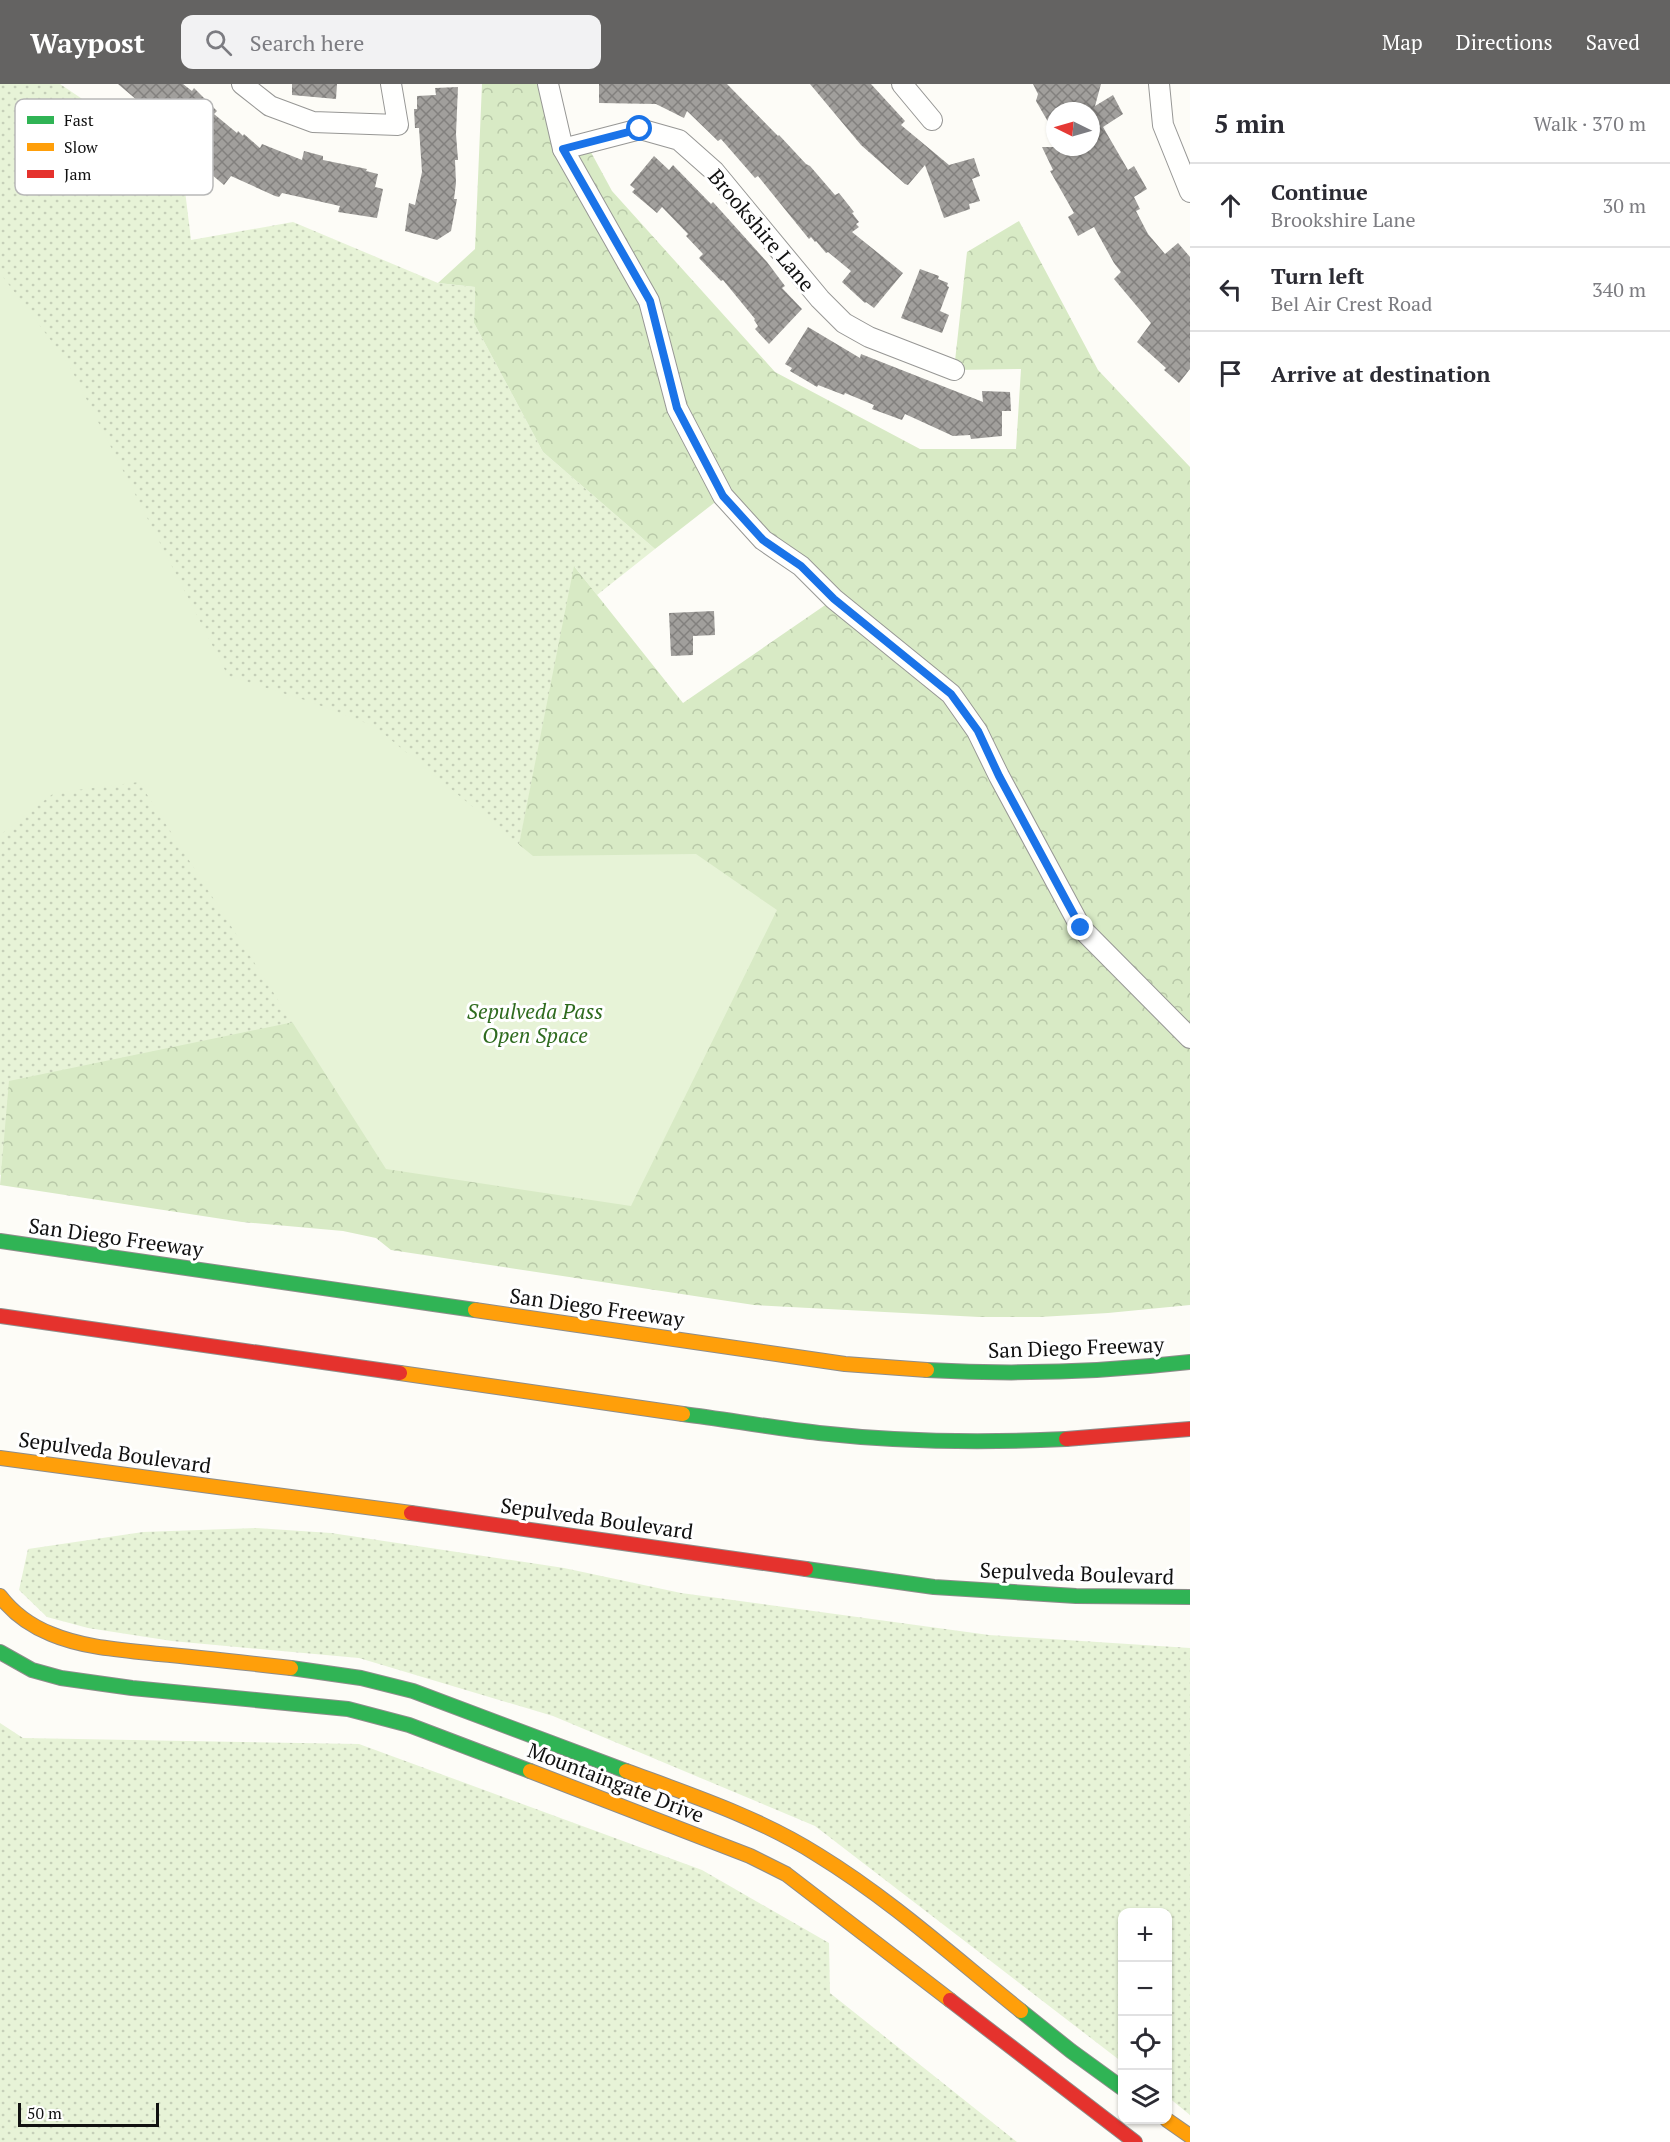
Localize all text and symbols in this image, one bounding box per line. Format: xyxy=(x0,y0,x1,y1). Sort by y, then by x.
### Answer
search box xyxy=(181,15,601,69)
text: Waypost xyxy=(30,24,145,61)
icon: search xyxy=(202,26,235,59)
text: Search here xyxy=(250,28,364,57)
text: Map xyxy=(1382,28,1423,56)
text: Directions xyxy=(1456,28,1553,56)
text: Saved xyxy=(1586,28,1640,56)
legend xyxy=(15,99,213,195)
north arrow xyxy=(1046,102,1100,156)
text: 5 min xyxy=(1214,106,1285,140)
text: Fast xyxy=(64,109,94,131)
text: Walk · 370 m xyxy=(1534,110,1646,137)
route start xyxy=(626,115,652,141)
text: Slow xyxy=(64,136,98,158)
text: Jam xyxy=(64,163,92,185)
street label: Brookshire Lane xyxy=(703,163,821,297)
text: Continue xyxy=(1271,177,1368,206)
icon: ahead xyxy=(1214,189,1247,222)
text: 30 m xyxy=(1603,192,1646,219)
text: Brookshire Lane xyxy=(1271,206,1415,233)
text: Turn left xyxy=(1271,261,1364,290)
icon: left xyxy=(1214,273,1247,306)
text: 340 m xyxy=(1592,276,1646,303)
text: Bel Air Crest Road xyxy=(1271,290,1432,317)
icon: arrive xyxy=(1214,357,1247,390)
text: Arrive at destination xyxy=(1271,359,1490,388)
route end xyxy=(1067,914,1093,940)
park label: Sepulveda Pass Open Space xyxy=(467,997,603,1049)
street label: San Diego Freeway xyxy=(27,1211,206,1263)
street label: San Diego Freeway xyxy=(508,1281,687,1333)
street label: San Diego Freeway xyxy=(988,1330,1165,1364)
street label: Sepulveda Boulevard xyxy=(17,1425,214,1479)
street label: Sepulveda Boulevard xyxy=(499,1491,696,1545)
street label: Sepulveda Boulevard xyxy=(979,1556,1175,1590)
street label: Mountaingate Drive xyxy=(524,1735,708,1829)
map controls xyxy=(1118,1908,1172,2124)
button: + xyxy=(1118,1908,1172,1962)
button: − xyxy=(1118,1962,1172,2016)
button: locate xyxy=(1118,2016,1172,2070)
button: layers xyxy=(1118,2070,1172,2124)
scale bar xyxy=(18,2100,159,2128)
text: 50 m xyxy=(27,2102,62,2124)

